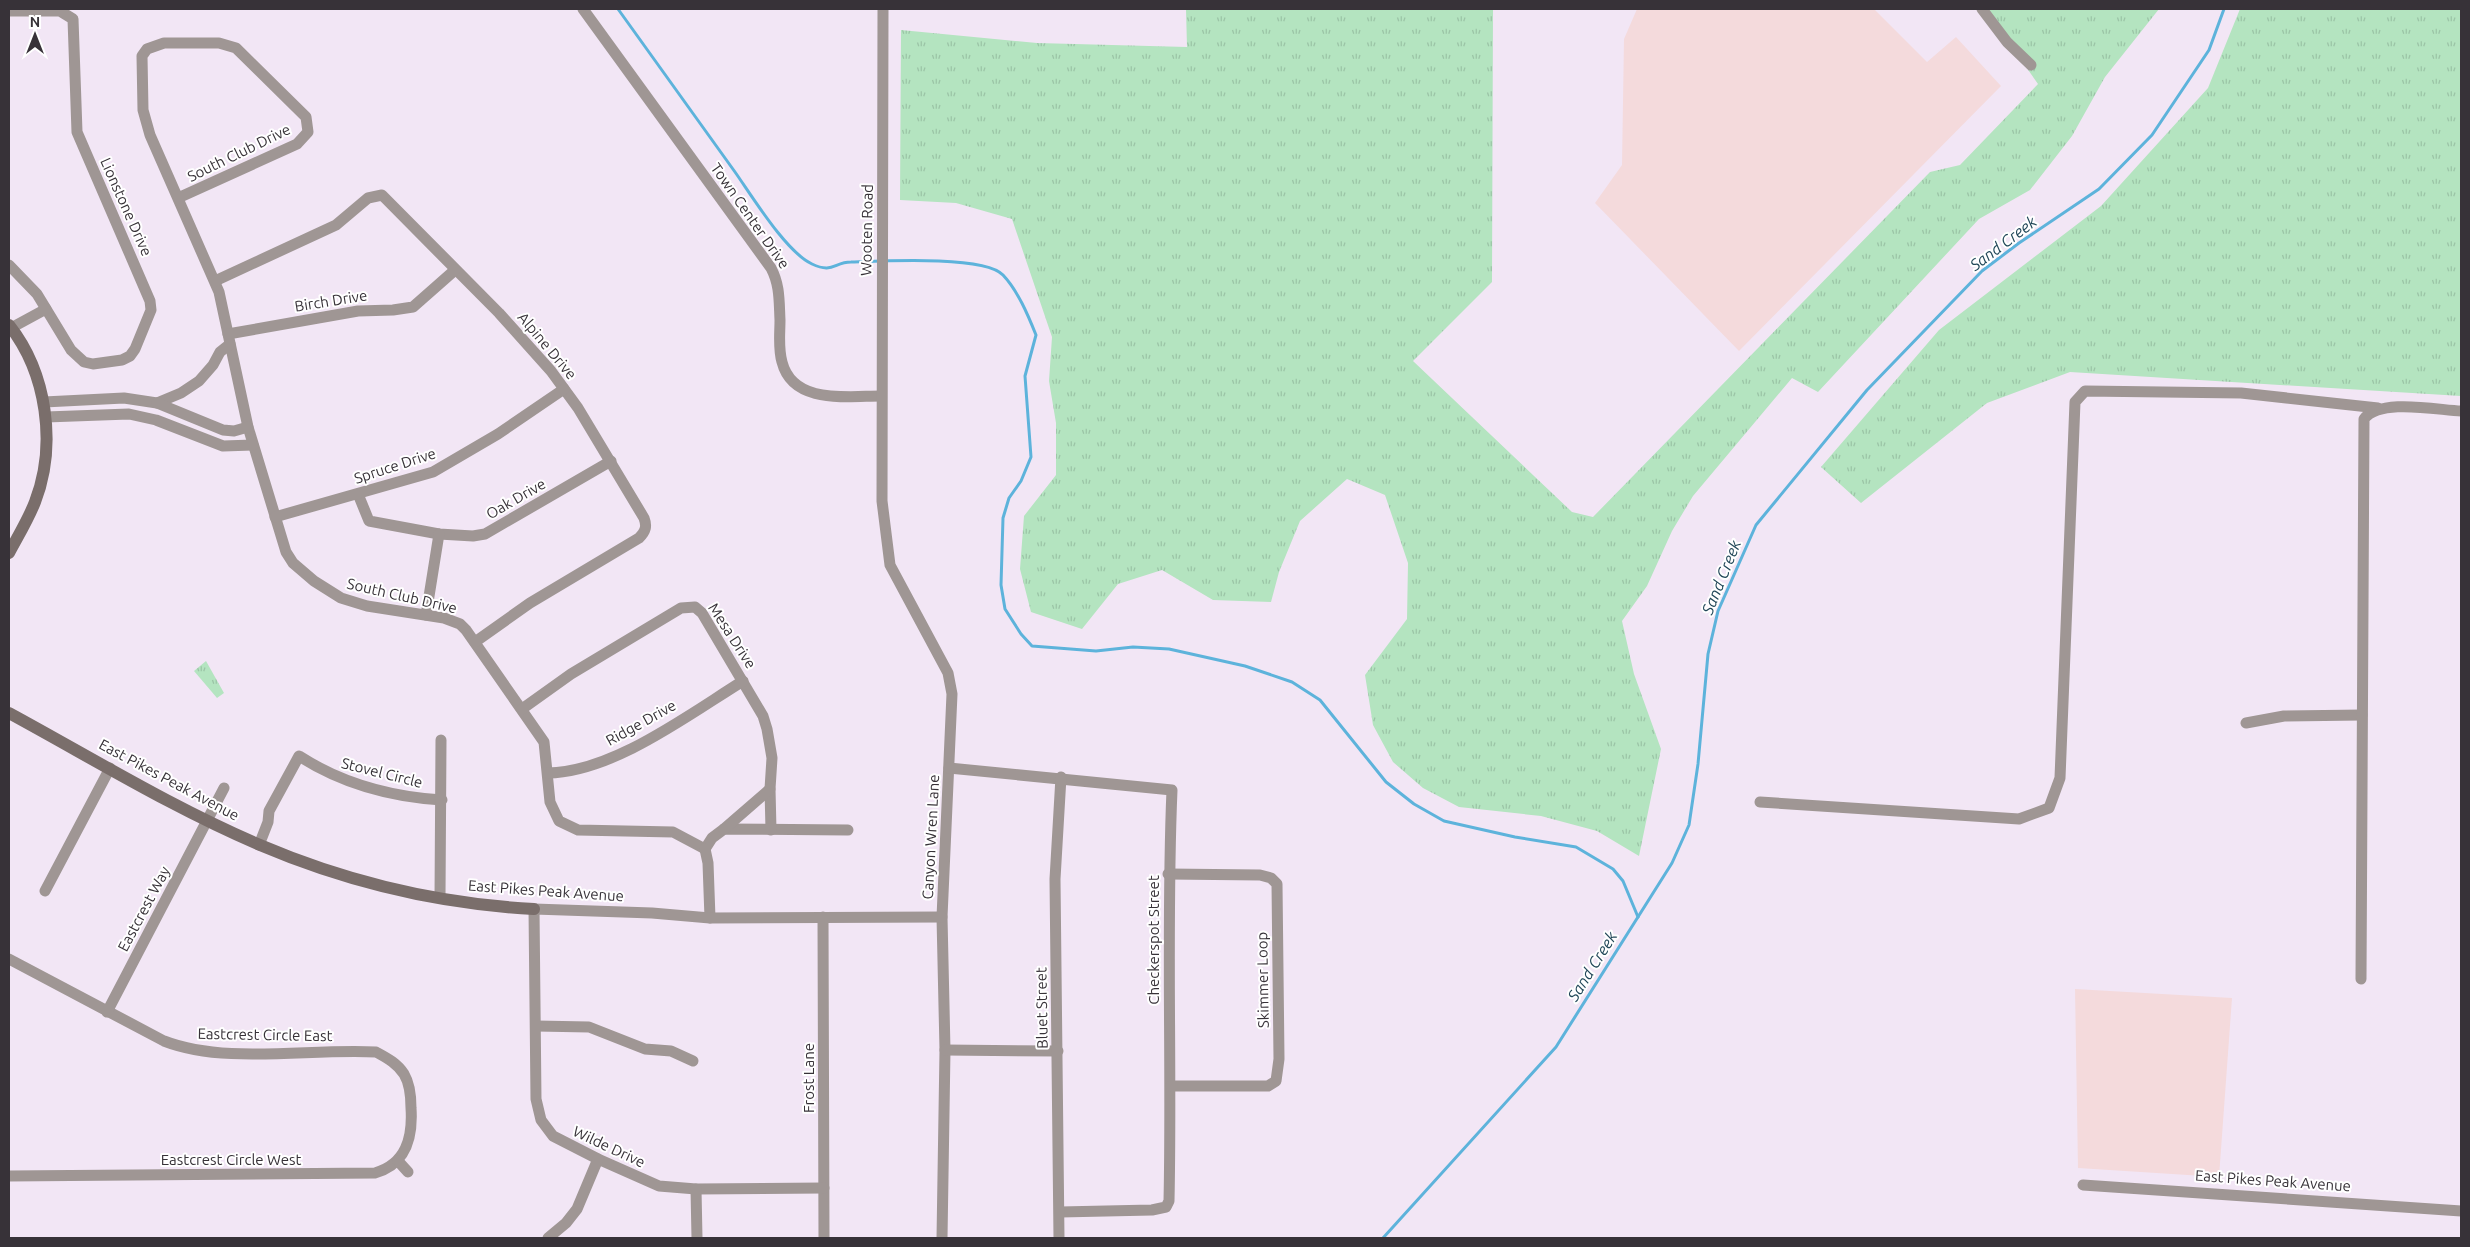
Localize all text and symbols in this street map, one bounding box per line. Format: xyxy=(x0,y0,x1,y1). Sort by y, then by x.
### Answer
north arrow xyxy=(10,10,60,60)
text: N xyxy=(30,14,40,30)
street label: South Club Drive xyxy=(185,120,293,185)
street label: Lionstone Drive xyxy=(97,155,156,258)
street label: Town Center Drive xyxy=(708,160,793,272)
street label: Wooten Road xyxy=(857,184,876,276)
water label: Sand Creek xyxy=(1965,212,2040,274)
street label: Birch Drive xyxy=(293,286,368,315)
street label: Alpine Drive xyxy=(515,309,580,382)
street label: Spruce Drive xyxy=(352,444,438,487)
street label: Oak Drive xyxy=(483,475,549,522)
water label: Sand Creek xyxy=(1698,536,1744,618)
street label: South Club Drive xyxy=(345,575,459,616)
street label: Mesa Drive xyxy=(705,600,760,672)
street label: Ridge Drive xyxy=(603,696,679,749)
street label: East Pikes Peak Avenue xyxy=(96,735,242,824)
street label: Stovel Circle xyxy=(340,754,424,791)
street label: Canyon Wren Lane xyxy=(919,774,942,900)
street label: Eastcrest Way xyxy=(114,863,173,954)
street label: Checkerspot Street xyxy=(1145,875,1162,1005)
street label: East Pikes Peak Avenue xyxy=(467,877,625,904)
water label: Sand Creek xyxy=(1563,927,1621,1005)
street label: Skimmer Loop xyxy=(1253,932,1272,1028)
street label: Bluet Street xyxy=(1032,967,1051,1049)
street label: Eastcrest Circle East xyxy=(197,1025,333,1044)
street label: Frost Lane xyxy=(800,1043,817,1113)
street label: Wilde Drive xyxy=(570,1122,648,1171)
street label: Eastcrest Circle West xyxy=(161,1151,301,1168)
street label: East Pikes Peak Avenue xyxy=(2194,1167,2352,1194)

